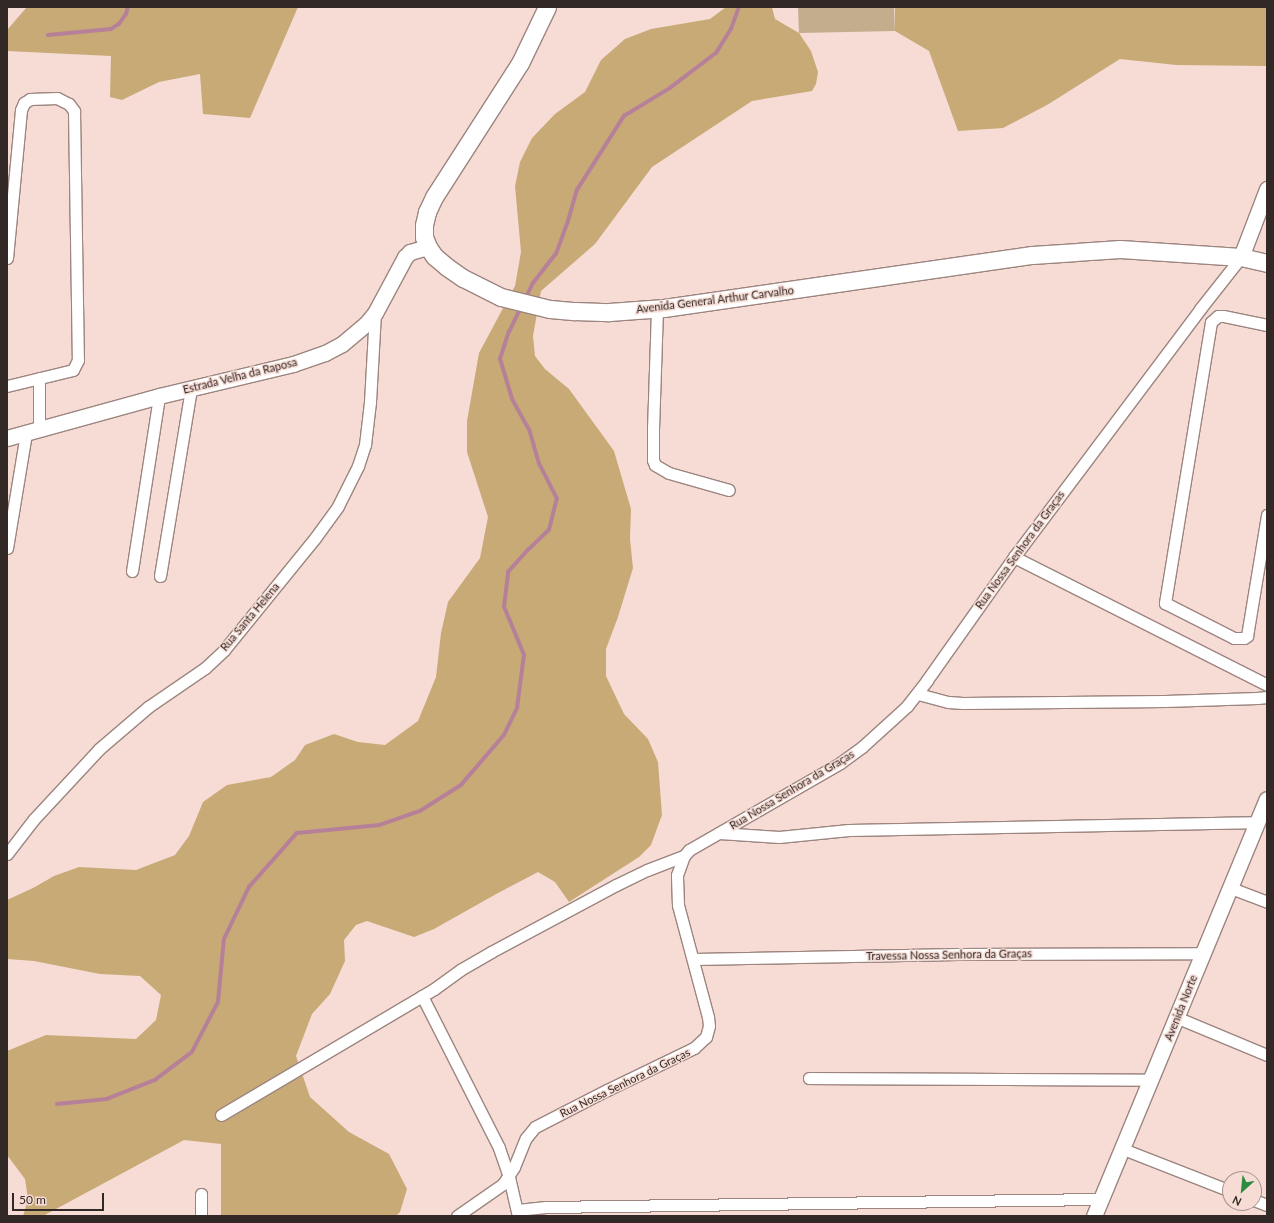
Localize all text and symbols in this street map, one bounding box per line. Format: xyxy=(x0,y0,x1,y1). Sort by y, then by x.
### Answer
street label: Avenida General Arthur Carvalho xyxy=(635,284,795,316)
street label: Estrada Velha da Raposa xyxy=(181,355,299,397)
street label: Rua Nossa Senhora da Graças xyxy=(973,488,1067,612)
street label: Rua Santa Helena xyxy=(218,580,282,654)
street label: Rua Nossa Senhora da Graças xyxy=(727,747,857,833)
street label: Travessa Nossa Senhora da Graças xyxy=(866,947,1032,963)
street label: Avenida Norte xyxy=(1162,973,1200,1043)
street label: Rua Nossa Senhora da Graças xyxy=(558,1046,692,1120)
north arrow xyxy=(1222,1171,1262,1211)
scale bar xyxy=(14,1185,106,1211)
text: 50 m xyxy=(19,1192,46,1207)
text: N xyxy=(1230,1194,1244,1209)

